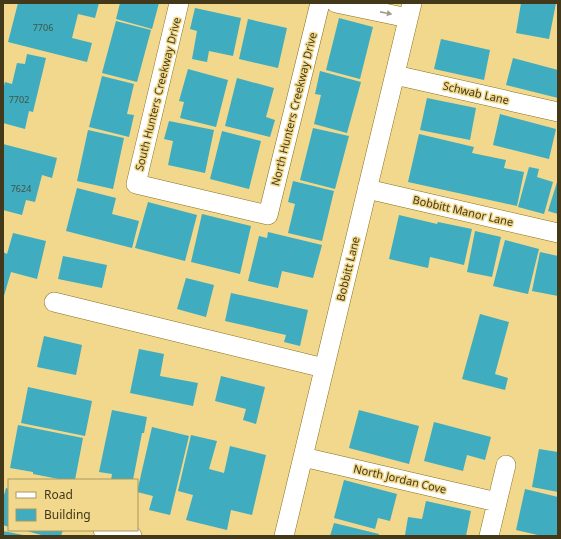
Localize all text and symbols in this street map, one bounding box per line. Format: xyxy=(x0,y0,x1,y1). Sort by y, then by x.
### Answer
one-way arrow xyxy=(380,11,392,17)
street label: South Hunters Creekway Drive xyxy=(131,16,184,172)
house number: 7706 xyxy=(33,21,53,34)
street label: North Hunters Creekway Drive xyxy=(267,30,320,187)
street label: Schwab Lane xyxy=(442,78,511,107)
house number: 7702 xyxy=(9,93,29,106)
house number: 7624 xyxy=(11,182,31,195)
street label: Bobbitt Manor Lane xyxy=(411,192,515,229)
street label: Bobbitt Lane xyxy=(332,235,363,303)
street label: North Jordan Cove xyxy=(352,461,448,497)
legend xyxy=(8,479,138,531)
text: Road xyxy=(44,486,73,503)
text: Building xyxy=(44,506,91,523)

